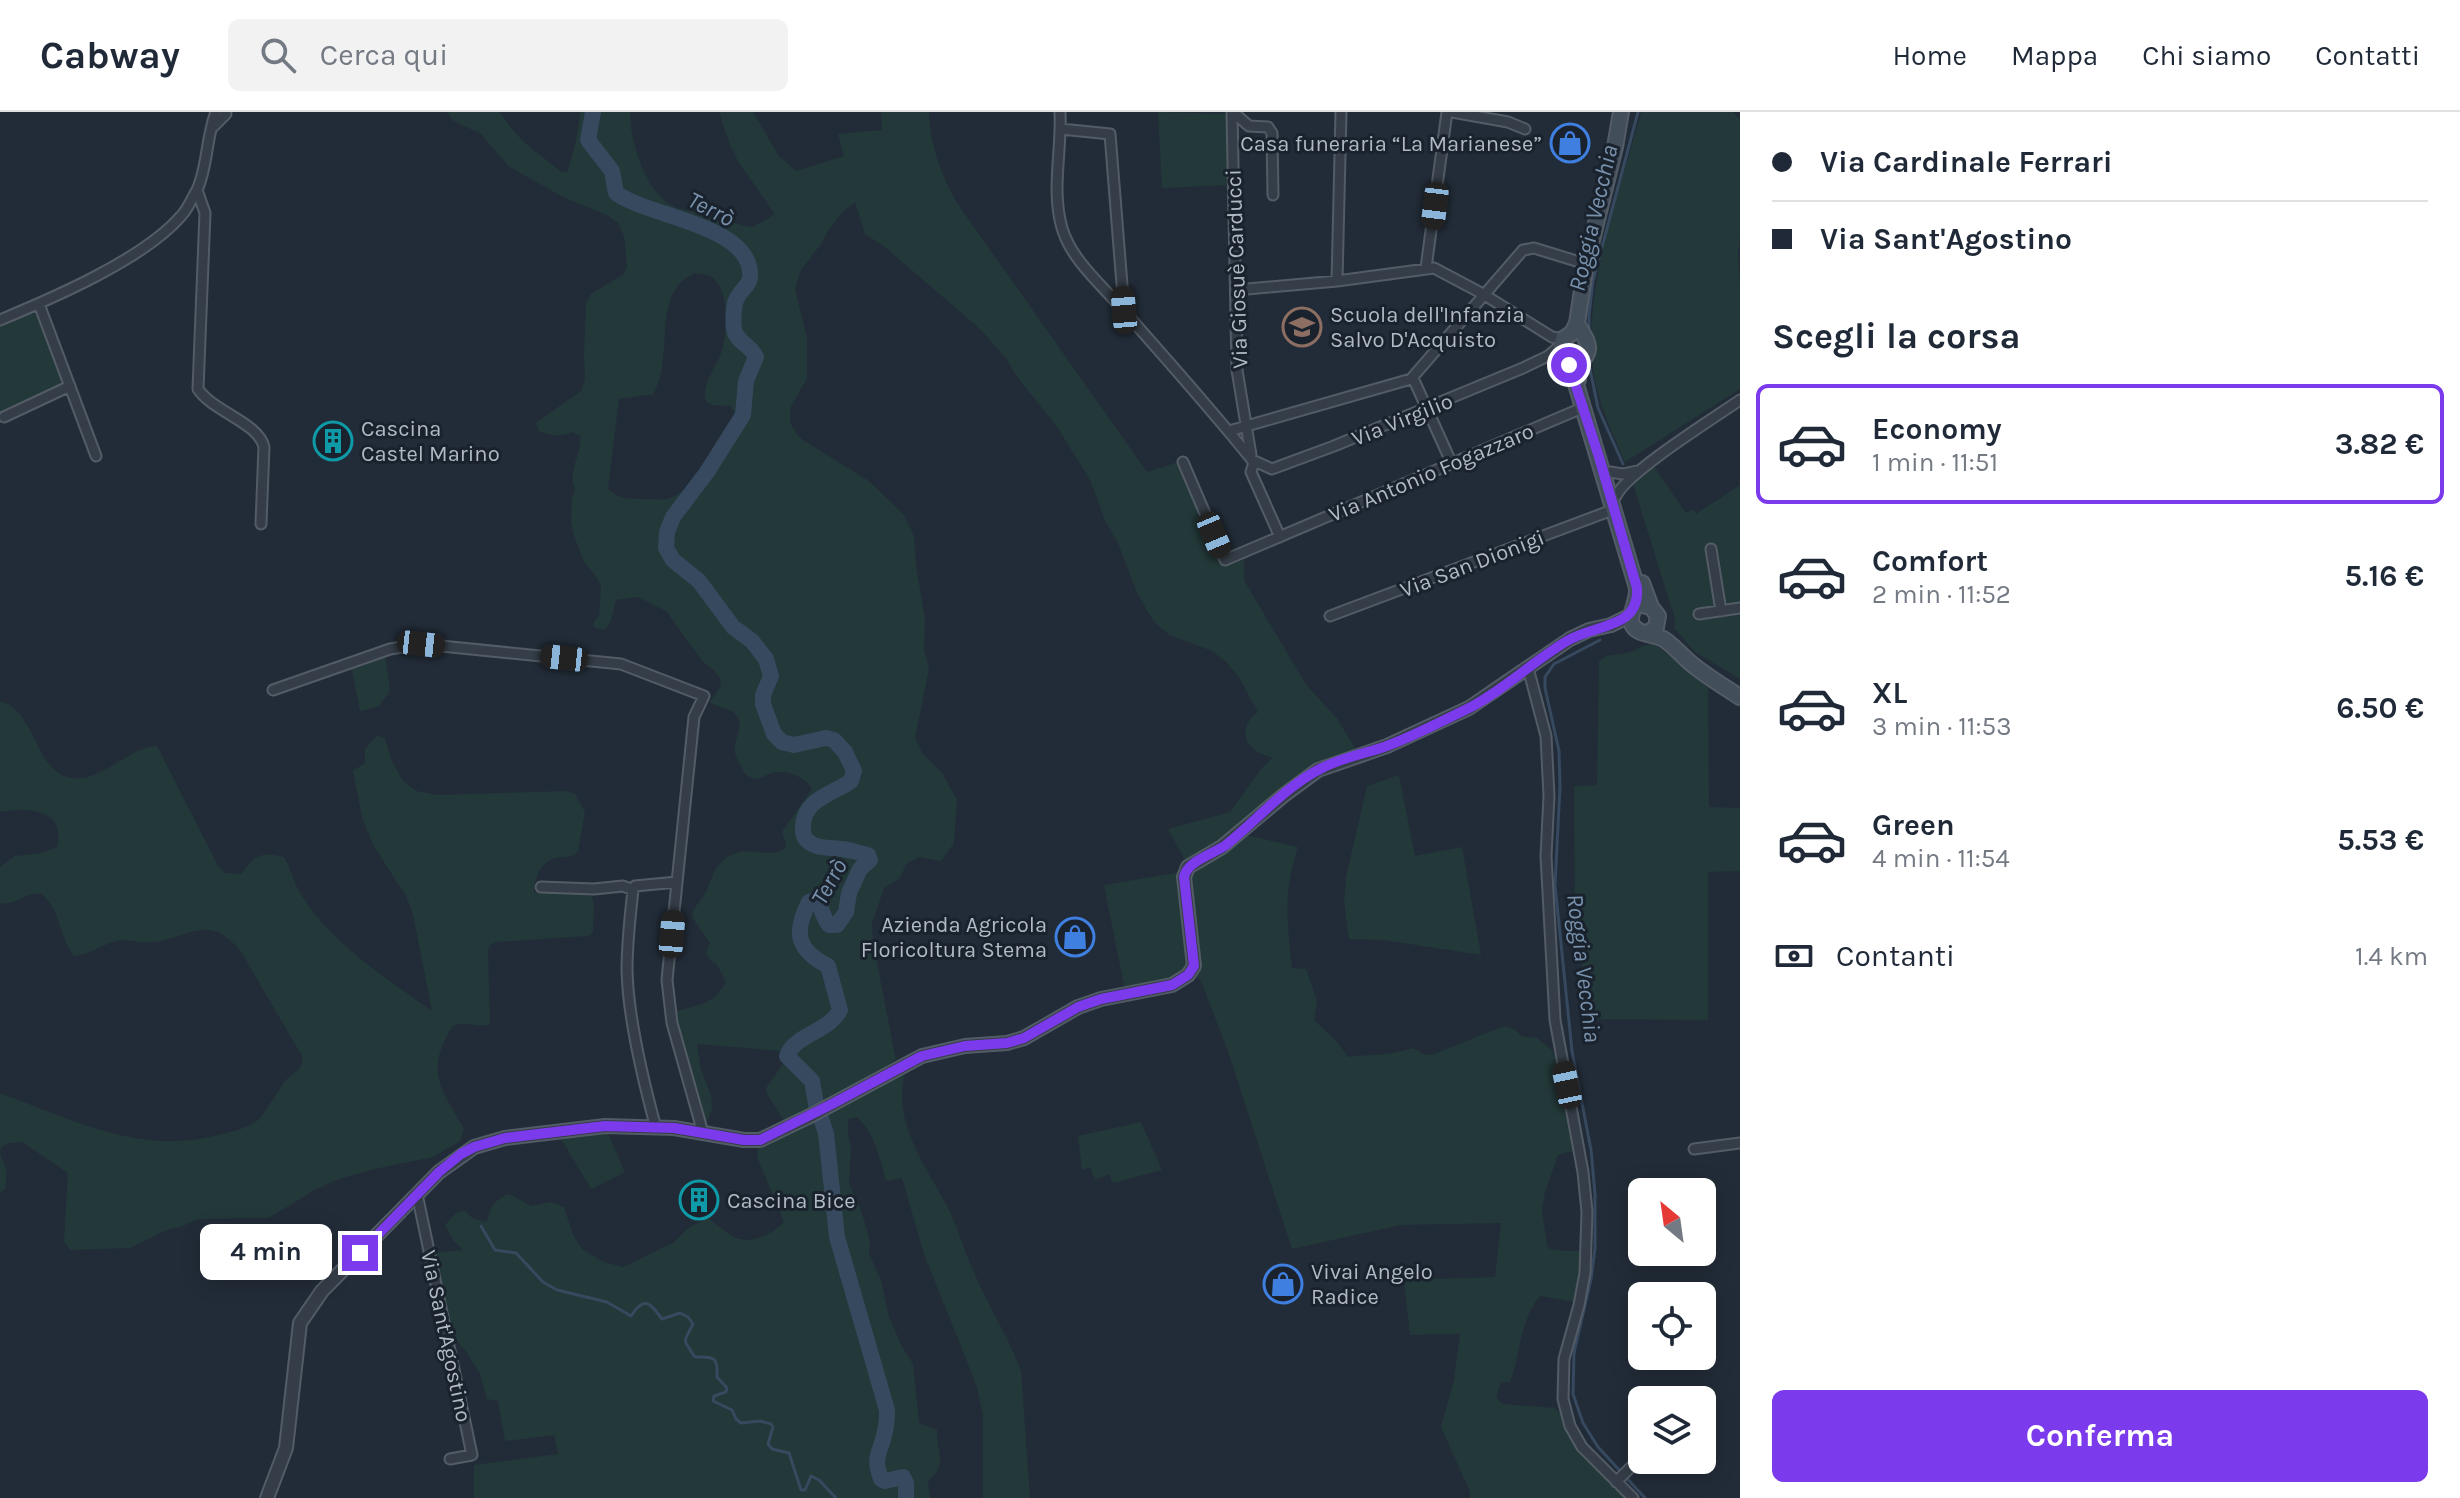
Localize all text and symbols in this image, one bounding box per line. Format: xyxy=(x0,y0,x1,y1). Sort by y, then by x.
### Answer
search box xyxy=(228,19,788,91)
text: Cabway xyxy=(40,33,180,78)
icon: search xyxy=(256,33,300,77)
text: Cerca qui xyxy=(320,37,448,73)
text: Home xyxy=(1892,39,1967,72)
text: Mappa xyxy=(2011,39,2098,72)
text: Chi siamo xyxy=(2142,39,2271,72)
text: Contatti xyxy=(2315,39,2420,72)
shop icon: Casa funeraria “La Marianese” xyxy=(1549,122,1591,164)
place label: Casa funeraria “La Marianese” xyxy=(1240,131,1542,157)
water label: Roggia Vecchia xyxy=(1563,142,1623,294)
text: Via Cardinale Ferrari xyxy=(1820,144,2113,180)
street label: Via Giosuè Carducci xyxy=(1221,169,1253,369)
car xyxy=(1420,181,1450,231)
water label: Terrò xyxy=(683,186,739,233)
text: Via Sant'Agostino xyxy=(1820,221,2072,257)
car xyxy=(1110,285,1138,335)
place label: Scuola dell'Infanzia Salvo D'Acquisto xyxy=(1330,302,1525,353)
school or university icon: Scuola dell'Infanzia Salvo D'Acquisto xyxy=(1281,306,1323,348)
text: Scegli la corsa xyxy=(1772,315,2021,357)
route start xyxy=(1551,347,1587,383)
street label: Via Virgilio xyxy=(1348,388,1457,452)
icon: car xyxy=(1776,408,1848,480)
text: Economy xyxy=(1872,411,2002,447)
place label: Cascina Castel Marino xyxy=(361,416,500,467)
street label: Via Antonio Fogazzaro xyxy=(1325,418,1538,528)
building icon: Cascina Castel Marino xyxy=(312,420,354,462)
text: 3.82 € xyxy=(2335,426,2424,462)
text: 1 min · 11:51 xyxy=(1872,447,1998,478)
car xyxy=(1194,508,1234,562)
street label: Via San Dionigi xyxy=(1397,525,1548,603)
icon: car xyxy=(1776,540,1848,612)
text: Comfort xyxy=(1872,543,1988,579)
text: 5.16 € xyxy=(2345,558,2424,594)
text: 2 min · 11:52 xyxy=(1872,579,2011,610)
car xyxy=(396,630,446,658)
car xyxy=(539,644,589,672)
icon: car xyxy=(1776,672,1848,744)
text: XL xyxy=(1872,675,1907,711)
text: 6.50 € xyxy=(2336,690,2424,726)
text: 3 min · 11:53 xyxy=(1872,711,2012,742)
icon: car xyxy=(1776,804,1848,876)
text: Green xyxy=(1872,807,1955,843)
text: 5.53 € xyxy=(2337,822,2424,858)
text: 4 min · 11:54 xyxy=(1872,843,2010,874)
water label: Terrò xyxy=(805,854,853,910)
water label: Roggia Vecchia xyxy=(1561,892,1607,1044)
car xyxy=(658,909,686,959)
place label: Azienda Agricola Floricoltura Stema xyxy=(861,912,1047,963)
shop icon: Azienda Agricola Floricoltura Stema xyxy=(1054,916,1096,958)
icon: cash xyxy=(1772,934,1816,978)
text: Contanti xyxy=(1836,938,1955,974)
text: 1.4 km xyxy=(2355,941,2428,972)
car xyxy=(1550,1059,1584,1111)
north arrow xyxy=(1628,1178,1716,1266)
map controls xyxy=(1628,1178,1716,1474)
building icon: Cascina Bice xyxy=(678,1179,720,1221)
place label: Cascina Bice xyxy=(727,1188,856,1214)
callout: 4 min xyxy=(200,1225,332,1281)
route end xyxy=(342,1235,378,1271)
text: 4 min xyxy=(230,1236,302,1267)
street label: Via Sant'Agostino xyxy=(415,1248,477,1424)
place label: Vivai Angelo Radice xyxy=(1311,1259,1433,1310)
shop icon: Vivai Angelo Radice xyxy=(1262,1263,1304,1305)
button: locate xyxy=(1628,1282,1716,1370)
button: layers xyxy=(1628,1386,1716,1474)
button: Conferma xyxy=(1772,1390,2428,1482)

